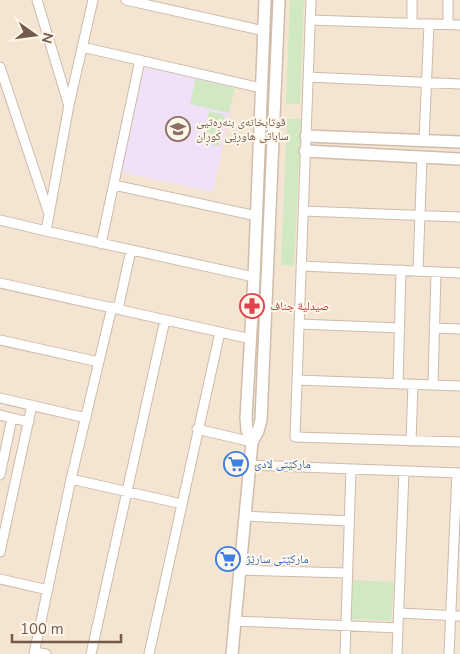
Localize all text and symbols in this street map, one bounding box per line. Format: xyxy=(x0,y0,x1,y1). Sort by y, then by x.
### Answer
north arrow xyxy=(10,10,60,60)
text: N xyxy=(37,31,58,45)
place label: قوتابخانەی بنەڕەتیی ساباتی هاوڕێی کوڕان xyxy=(196,114,289,146)
school or university icon: قوتابخانەی بنەڕەتیی ساباتی هاوڕێی کوڕان xyxy=(165,116,191,142)
pharmacy icon: صيدلية جناف xyxy=(239,293,265,319)
place label: صيدلية جناف xyxy=(270,298,329,314)
supermarket icon: ماركێتی لادێ xyxy=(223,451,249,477)
place label: ماركێتی لادێ xyxy=(254,456,311,472)
supermarket icon: مارکێتی سارێژ xyxy=(215,546,241,572)
place label: مارکێتی سارێژ xyxy=(245,551,309,567)
scale bar xyxy=(12,612,121,644)
text: 100 m xyxy=(20,619,64,639)

